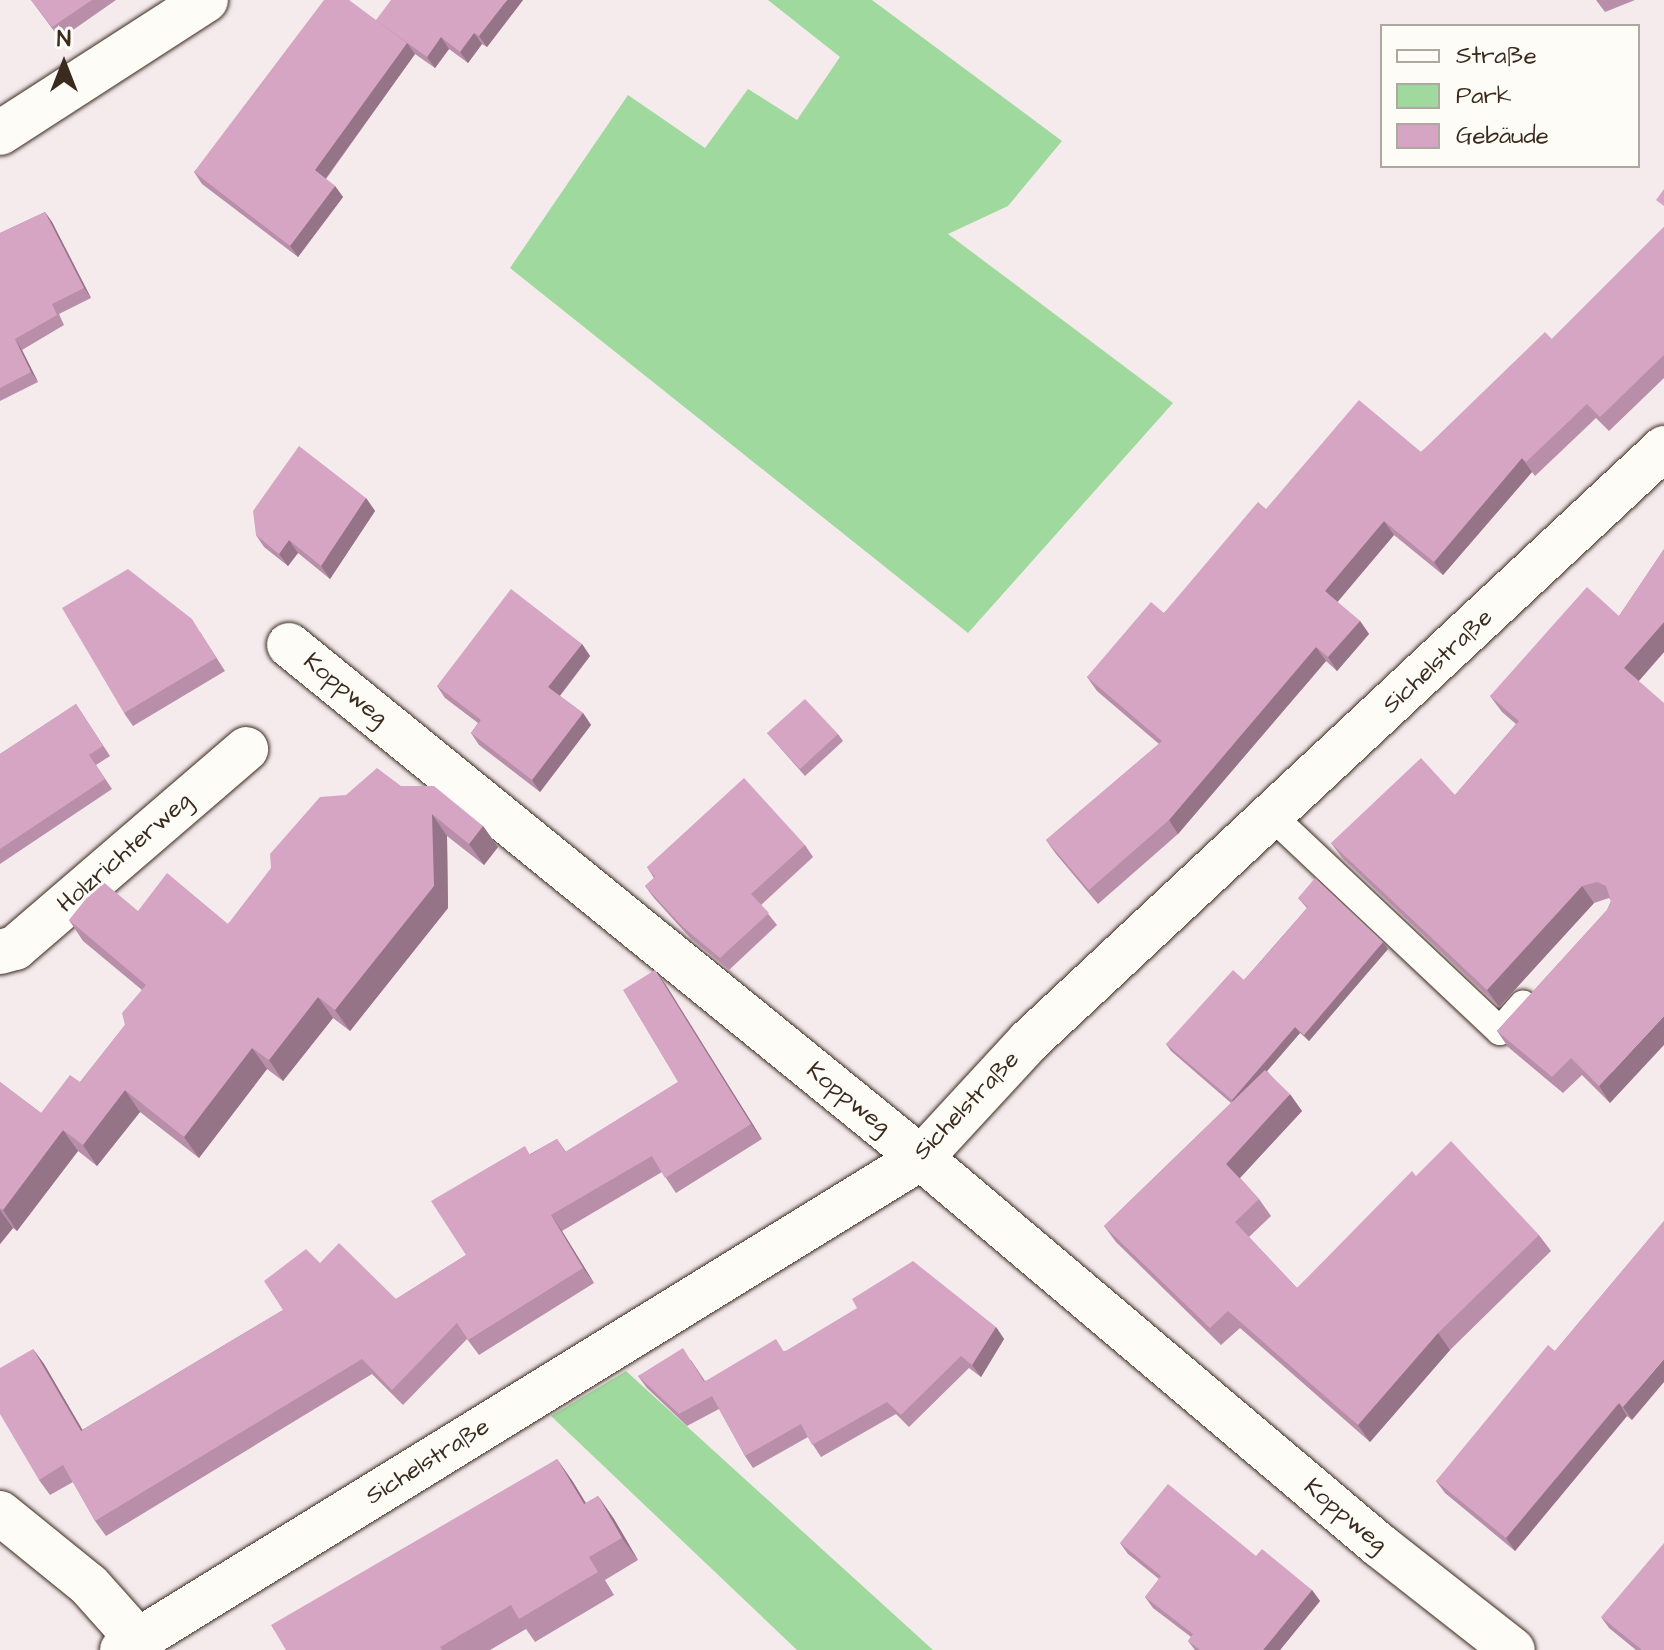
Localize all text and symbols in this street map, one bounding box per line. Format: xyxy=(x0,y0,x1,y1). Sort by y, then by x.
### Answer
north arrow xyxy=(24,24,104,104)
text: N xyxy=(57,24,71,55)
legend xyxy=(1380,24,1640,168)
text: Straße xyxy=(1456,39,1537,73)
text: Park xyxy=(1456,79,1512,113)
text: Gebäude xyxy=(1456,119,1549,153)
street label: Sichelstraße xyxy=(1377,604,1499,720)
street label: Koppweg xyxy=(297,647,393,733)
street label: Holzrichterweg xyxy=(52,787,198,919)
street label: Sichelstraße xyxy=(908,1046,1026,1166)
street label: Koppweg xyxy=(800,1056,896,1142)
street label: Sichelstraße xyxy=(361,1413,495,1511)
street label: Koppweg xyxy=(1298,1473,1392,1559)

